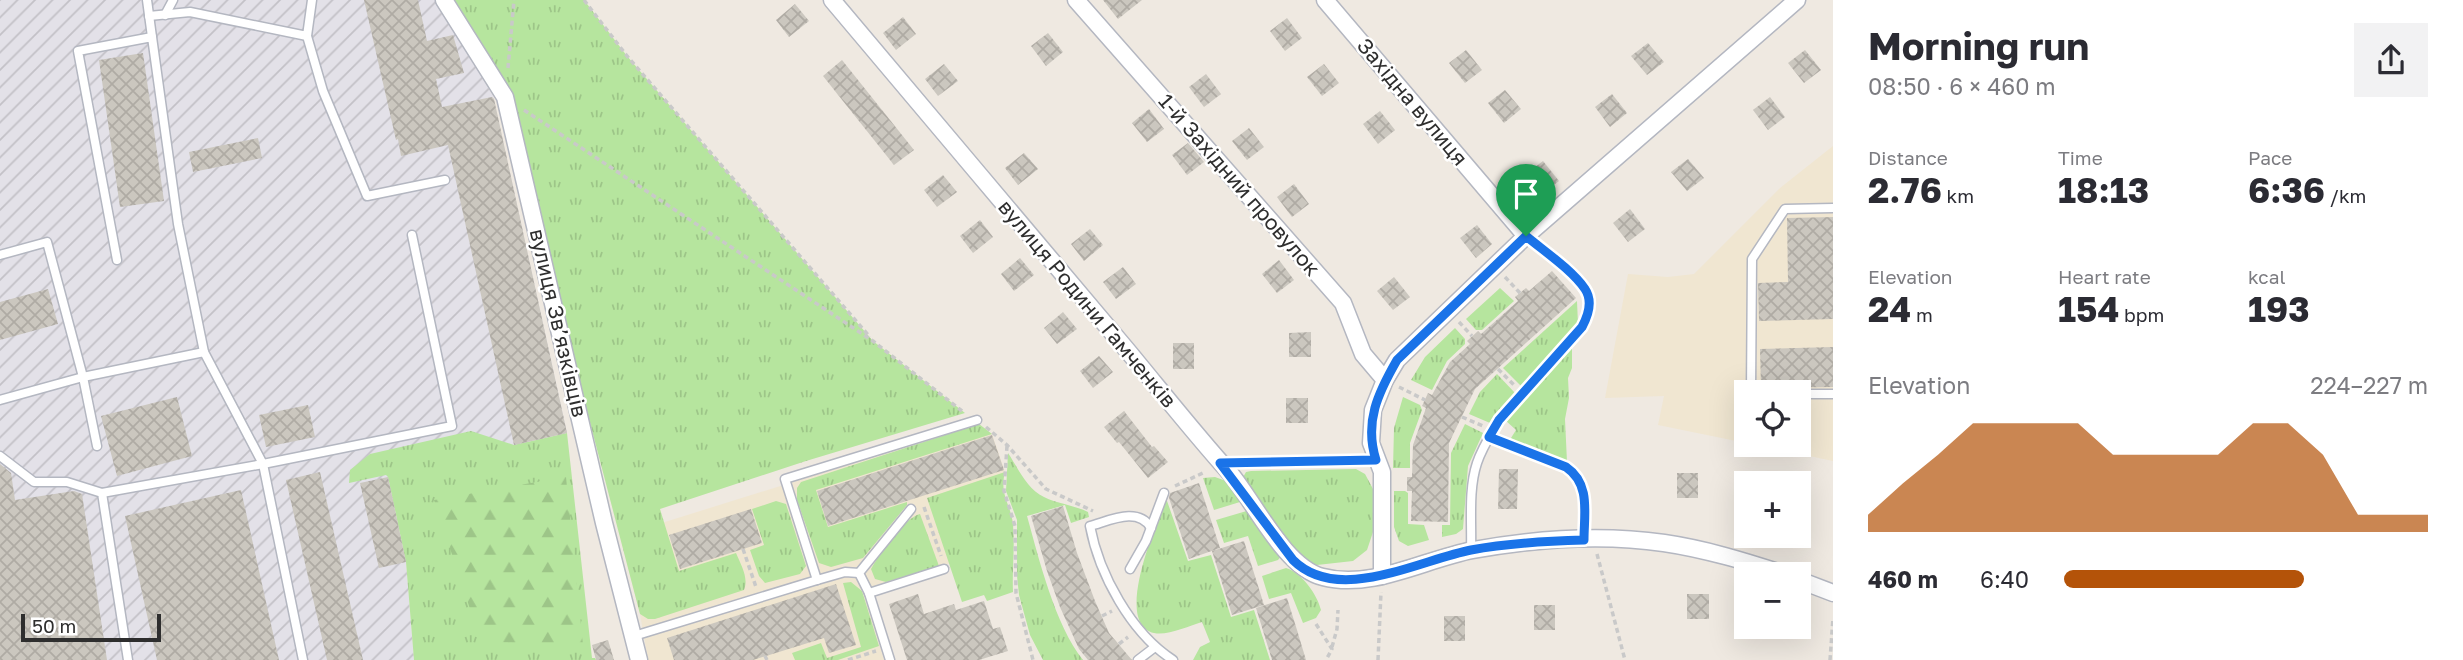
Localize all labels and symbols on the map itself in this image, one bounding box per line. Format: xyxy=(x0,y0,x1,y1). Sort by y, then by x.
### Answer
street label: Західна вулиця xyxy=(1352,32,1474,170)
street label: 1-й Західний провулок xyxy=(1154,88,1326,281)
pin xyxy=(1496,164,1556,236)
street label: вулиця Родини Гамченків xyxy=(993,194,1182,413)
street label: вулиця Звʼязківців xyxy=(525,226,593,419)
scale bar xyxy=(21,611,161,643)

